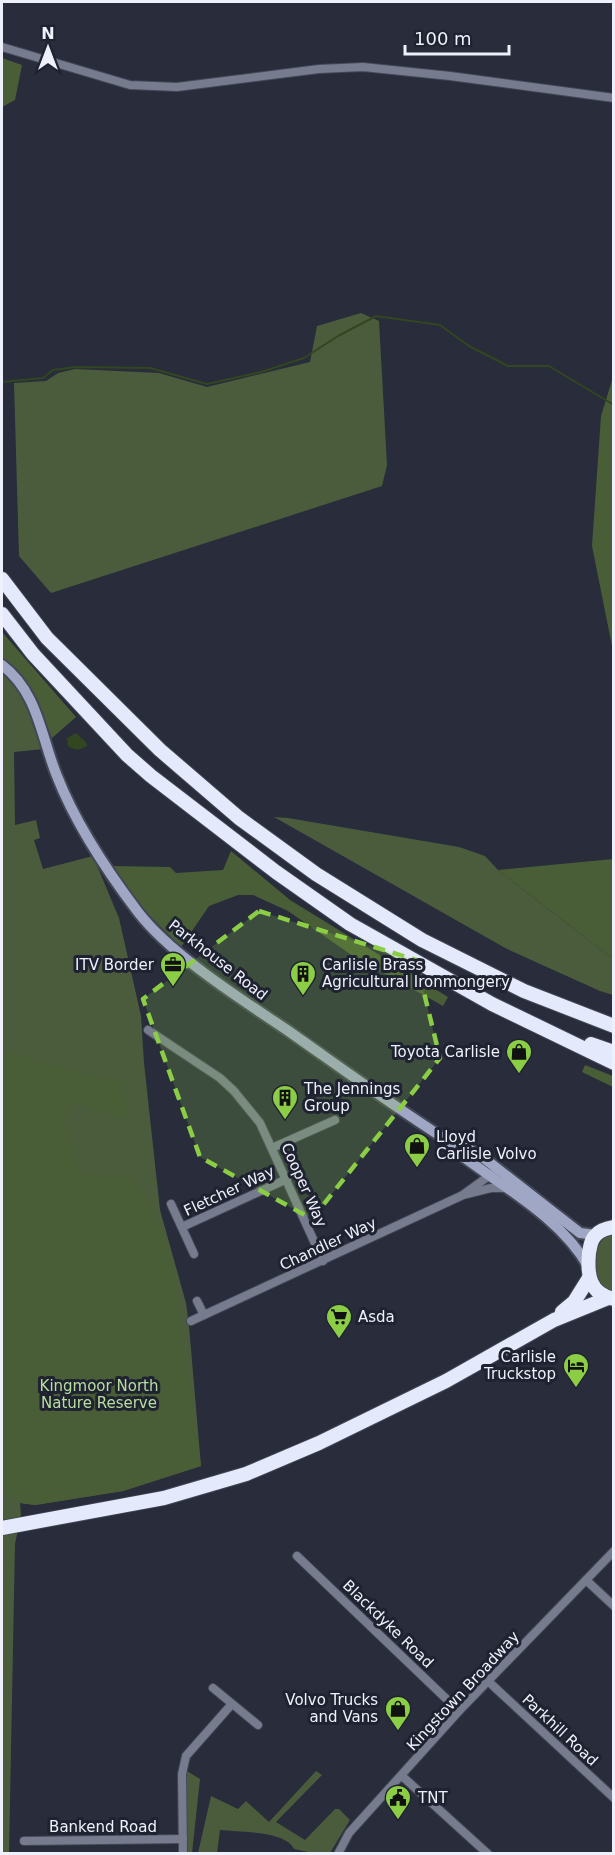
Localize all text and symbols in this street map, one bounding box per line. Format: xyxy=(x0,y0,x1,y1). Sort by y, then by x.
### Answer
north arrow xyxy=(18,18,78,78)
scale bar xyxy=(405,18,508,56)
text: N xyxy=(41,24,55,43)
text: 100 m xyxy=(414,28,472,49)
street label: Parkhouse Road xyxy=(165,916,271,1004)
office icon: ITV Border xyxy=(158,950,188,988)
place label: ITV Border xyxy=(75,956,155,974)
place label: Carlisle Brass Agricultural Ironmongery xyxy=(322,956,510,991)
building icon: Carlisle Brass Agricultural Ironmongery xyxy=(288,959,318,997)
shop icon: Toyota Carlisle xyxy=(504,1037,534,1075)
place label: Toyota Carlisle xyxy=(390,1043,500,1061)
place label: The Jennings Group xyxy=(303,1080,401,1115)
building icon: The Jennings Group xyxy=(270,1083,300,1121)
place label: Lloyd Carlisle Volvo xyxy=(436,1128,537,1163)
shop icon: Lloyd Carlisle Volvo xyxy=(402,1131,432,1169)
street label: Cooper Way xyxy=(277,1140,331,1230)
street label: Fletcher Way xyxy=(181,1162,277,1220)
street label: Chandler Way xyxy=(277,1214,379,1274)
supermarket icon: Asda xyxy=(324,1302,354,1340)
place label: Asda xyxy=(358,1308,395,1326)
place label: Carlisle Truckstop xyxy=(483,1348,556,1383)
hotel icon: Carlisle Truckstop xyxy=(561,1351,591,1389)
park label: Kingmoor North Nature Reserve xyxy=(40,1377,158,1412)
street label: Blackdyke Road xyxy=(339,1576,437,1672)
street label: Kingstown Broadway xyxy=(403,1627,523,1754)
street label: Parkhill Road xyxy=(518,1690,602,1770)
place label: Volvo Trucks and Vans xyxy=(285,1691,378,1726)
shop icon: Volvo Trucks and Vans xyxy=(383,1694,413,1732)
public building icon: TNT xyxy=(383,1783,413,1821)
place label: TNT xyxy=(417,1789,448,1807)
street label: Bankend Road xyxy=(49,1818,157,1836)

